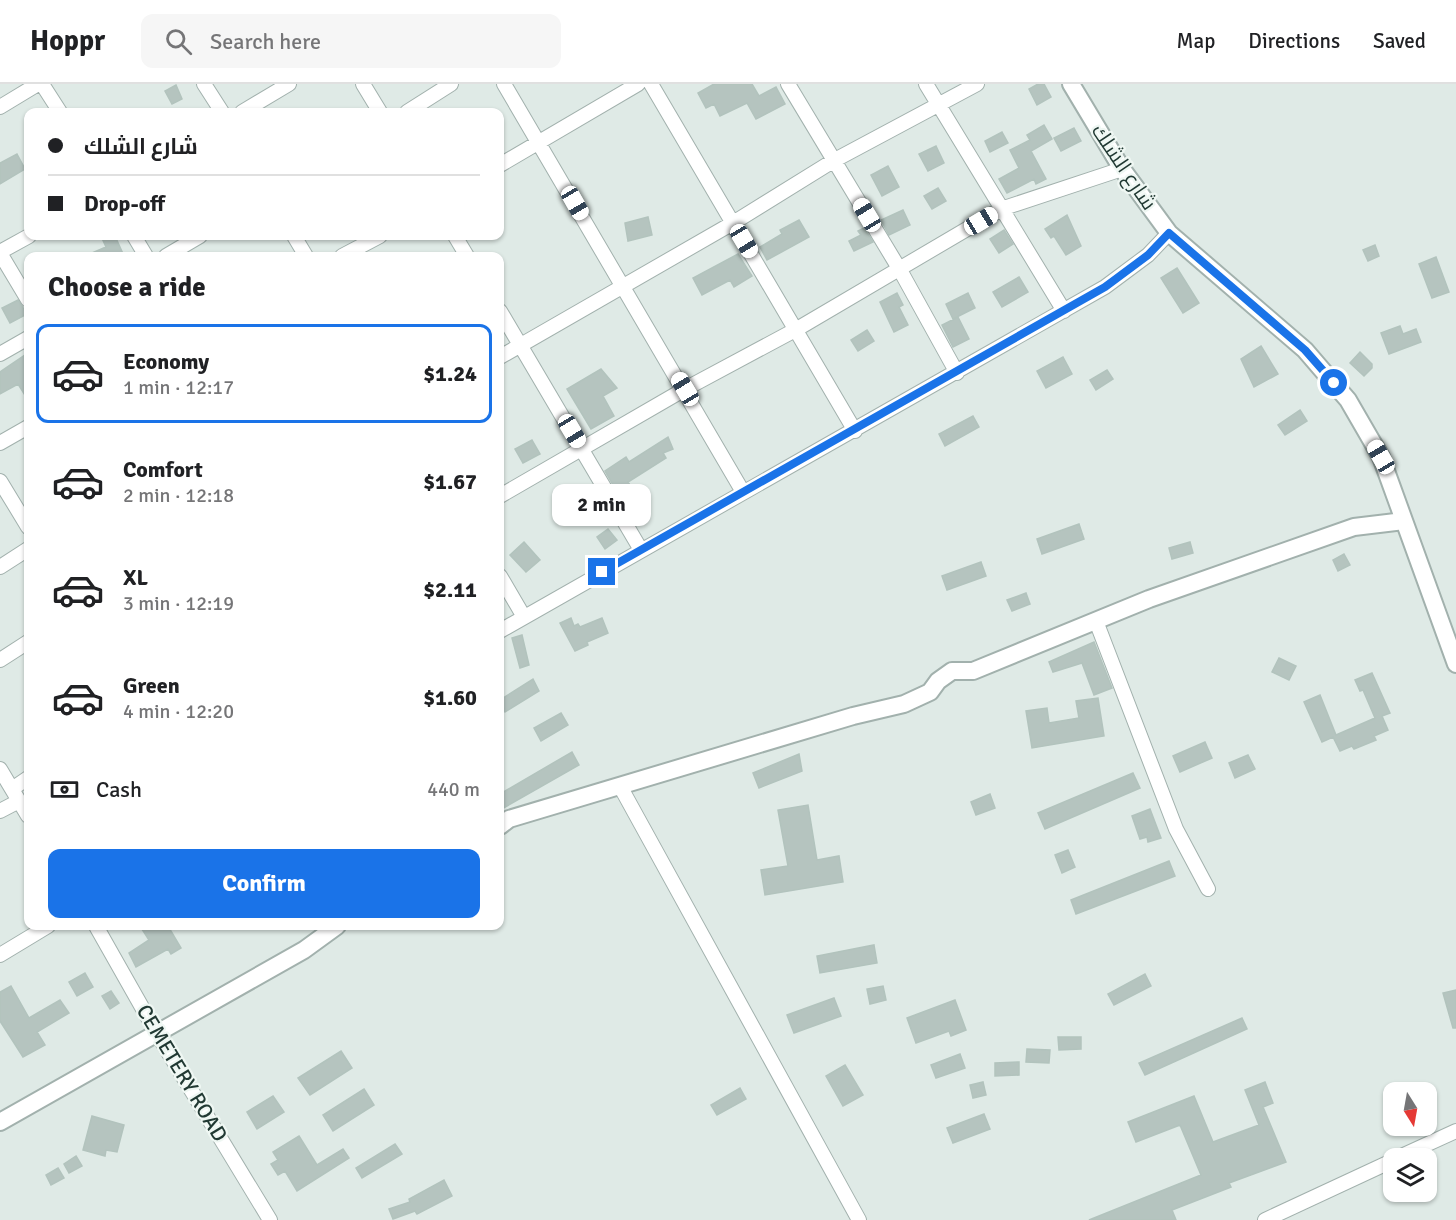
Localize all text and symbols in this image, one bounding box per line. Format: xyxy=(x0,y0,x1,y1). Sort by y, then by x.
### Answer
search box xyxy=(141,14,561,68)
text: Hoppr xyxy=(30,24,105,58)
icon: search xyxy=(162,25,195,58)
text: Search here xyxy=(210,28,321,55)
text: Map xyxy=(1177,28,1215,54)
text: Directions xyxy=(1248,28,1340,54)
text: Saved xyxy=(1373,28,1426,54)
street label: شارع الشلك xyxy=(1085,119,1162,216)
text: شارع الشلك xyxy=(84,133,198,160)
car xyxy=(558,183,592,223)
text: Drop-off xyxy=(84,190,165,217)
car xyxy=(850,195,884,235)
car xyxy=(961,204,1001,238)
car xyxy=(727,221,761,261)
text: Choose a ride xyxy=(48,271,206,304)
icon: car xyxy=(51,347,105,401)
text: Economy xyxy=(123,348,209,375)
text: $1.24 xyxy=(423,360,477,387)
car xyxy=(668,369,702,409)
route start xyxy=(1320,369,1347,396)
text: 1 min · 12:17 xyxy=(123,375,234,400)
car xyxy=(555,411,589,451)
car xyxy=(1364,437,1398,477)
icon: car xyxy=(51,455,105,509)
text: Comfort xyxy=(123,456,203,483)
text: $1.67 xyxy=(423,468,477,495)
text: 2 min · 12:18 xyxy=(123,483,234,508)
callout: 2 min xyxy=(552,485,652,527)
text: 2 min xyxy=(577,492,626,517)
route end xyxy=(588,558,615,585)
icon: car xyxy=(51,563,105,617)
text: XL xyxy=(123,564,148,591)
text: $2.11 xyxy=(423,576,477,603)
text: 3 min · 12:19 xyxy=(123,591,234,616)
icon: car xyxy=(51,671,105,725)
text: Green xyxy=(123,672,180,699)
text: $1.60 xyxy=(423,684,477,711)
text: 4 min · 12:20 xyxy=(123,699,234,724)
icon: cash xyxy=(48,773,81,806)
text: Cash xyxy=(96,776,142,803)
text: 440 m xyxy=(427,777,480,802)
button: Confirm xyxy=(48,849,480,918)
street label: CEMETERY ROAD xyxy=(131,1000,233,1146)
north arrow xyxy=(1383,1082,1437,1136)
map controls xyxy=(1383,1082,1437,1202)
button: layers xyxy=(1383,1148,1437,1202)

